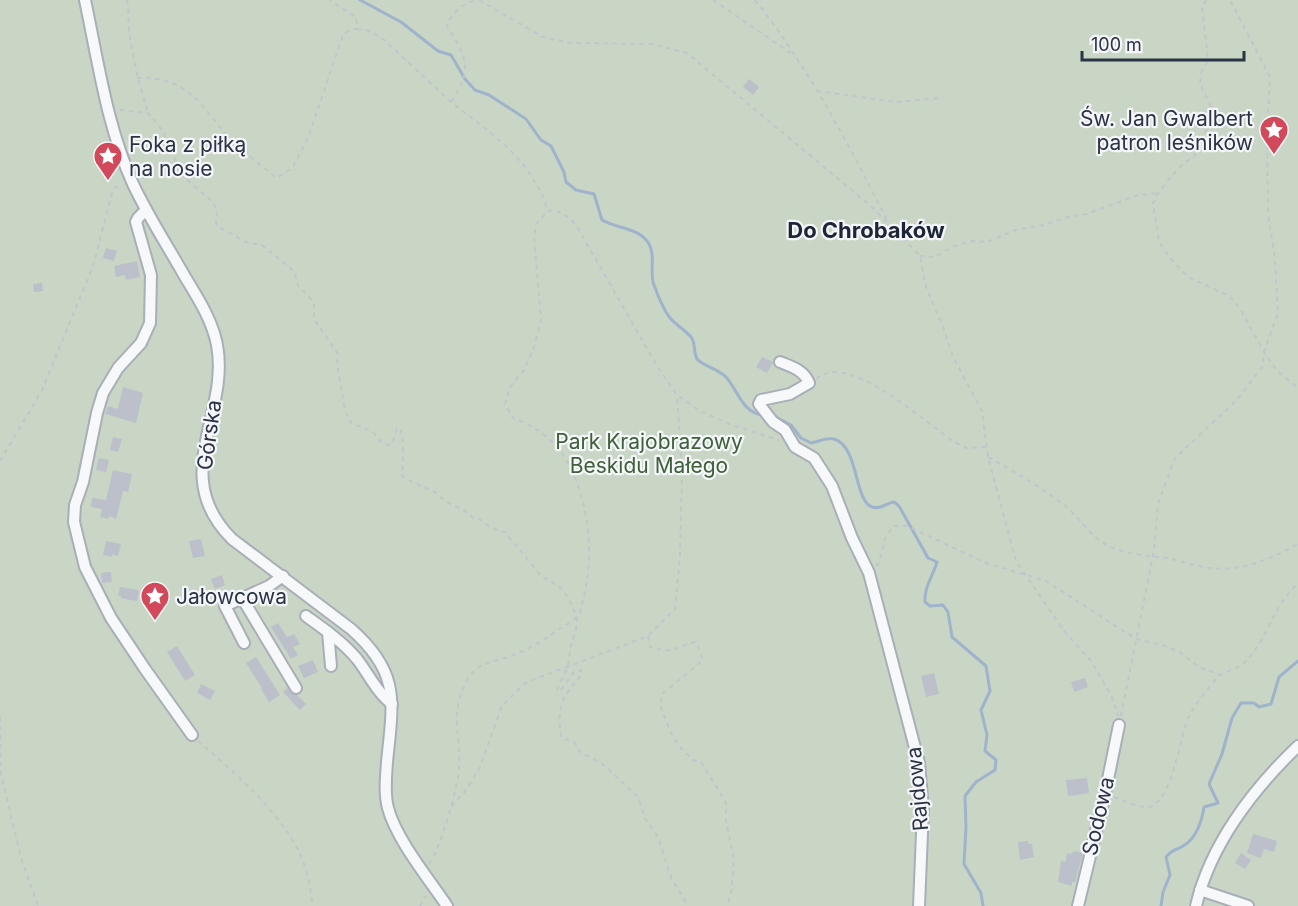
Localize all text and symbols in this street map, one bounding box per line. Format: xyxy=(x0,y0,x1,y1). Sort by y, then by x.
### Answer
scale bar xyxy=(1082,24,1244,62)
text: 100 m xyxy=(1091,34,1142,55)
place label: Św. Jan Gwalbert patron leśników xyxy=(1080,105,1253,155)
place icon: Św. Jan Gwalbert patron leśników xyxy=(1258,114,1290,156)
place label: Foka z piłką na nosie xyxy=(129,132,246,181)
place icon: Foka z piłką na nosie xyxy=(92,140,124,182)
district label: Do Chrobaków xyxy=(787,217,945,243)
street label: Górska xyxy=(192,398,226,472)
park label: Park Krajobrazowy Beskidu Małego xyxy=(555,429,743,478)
place icon: Jałowcowa xyxy=(139,580,171,622)
place label: Jałowcowa xyxy=(176,584,287,609)
street label: Rajdowa xyxy=(901,746,933,832)
street label: Sodowa xyxy=(1077,774,1119,858)

